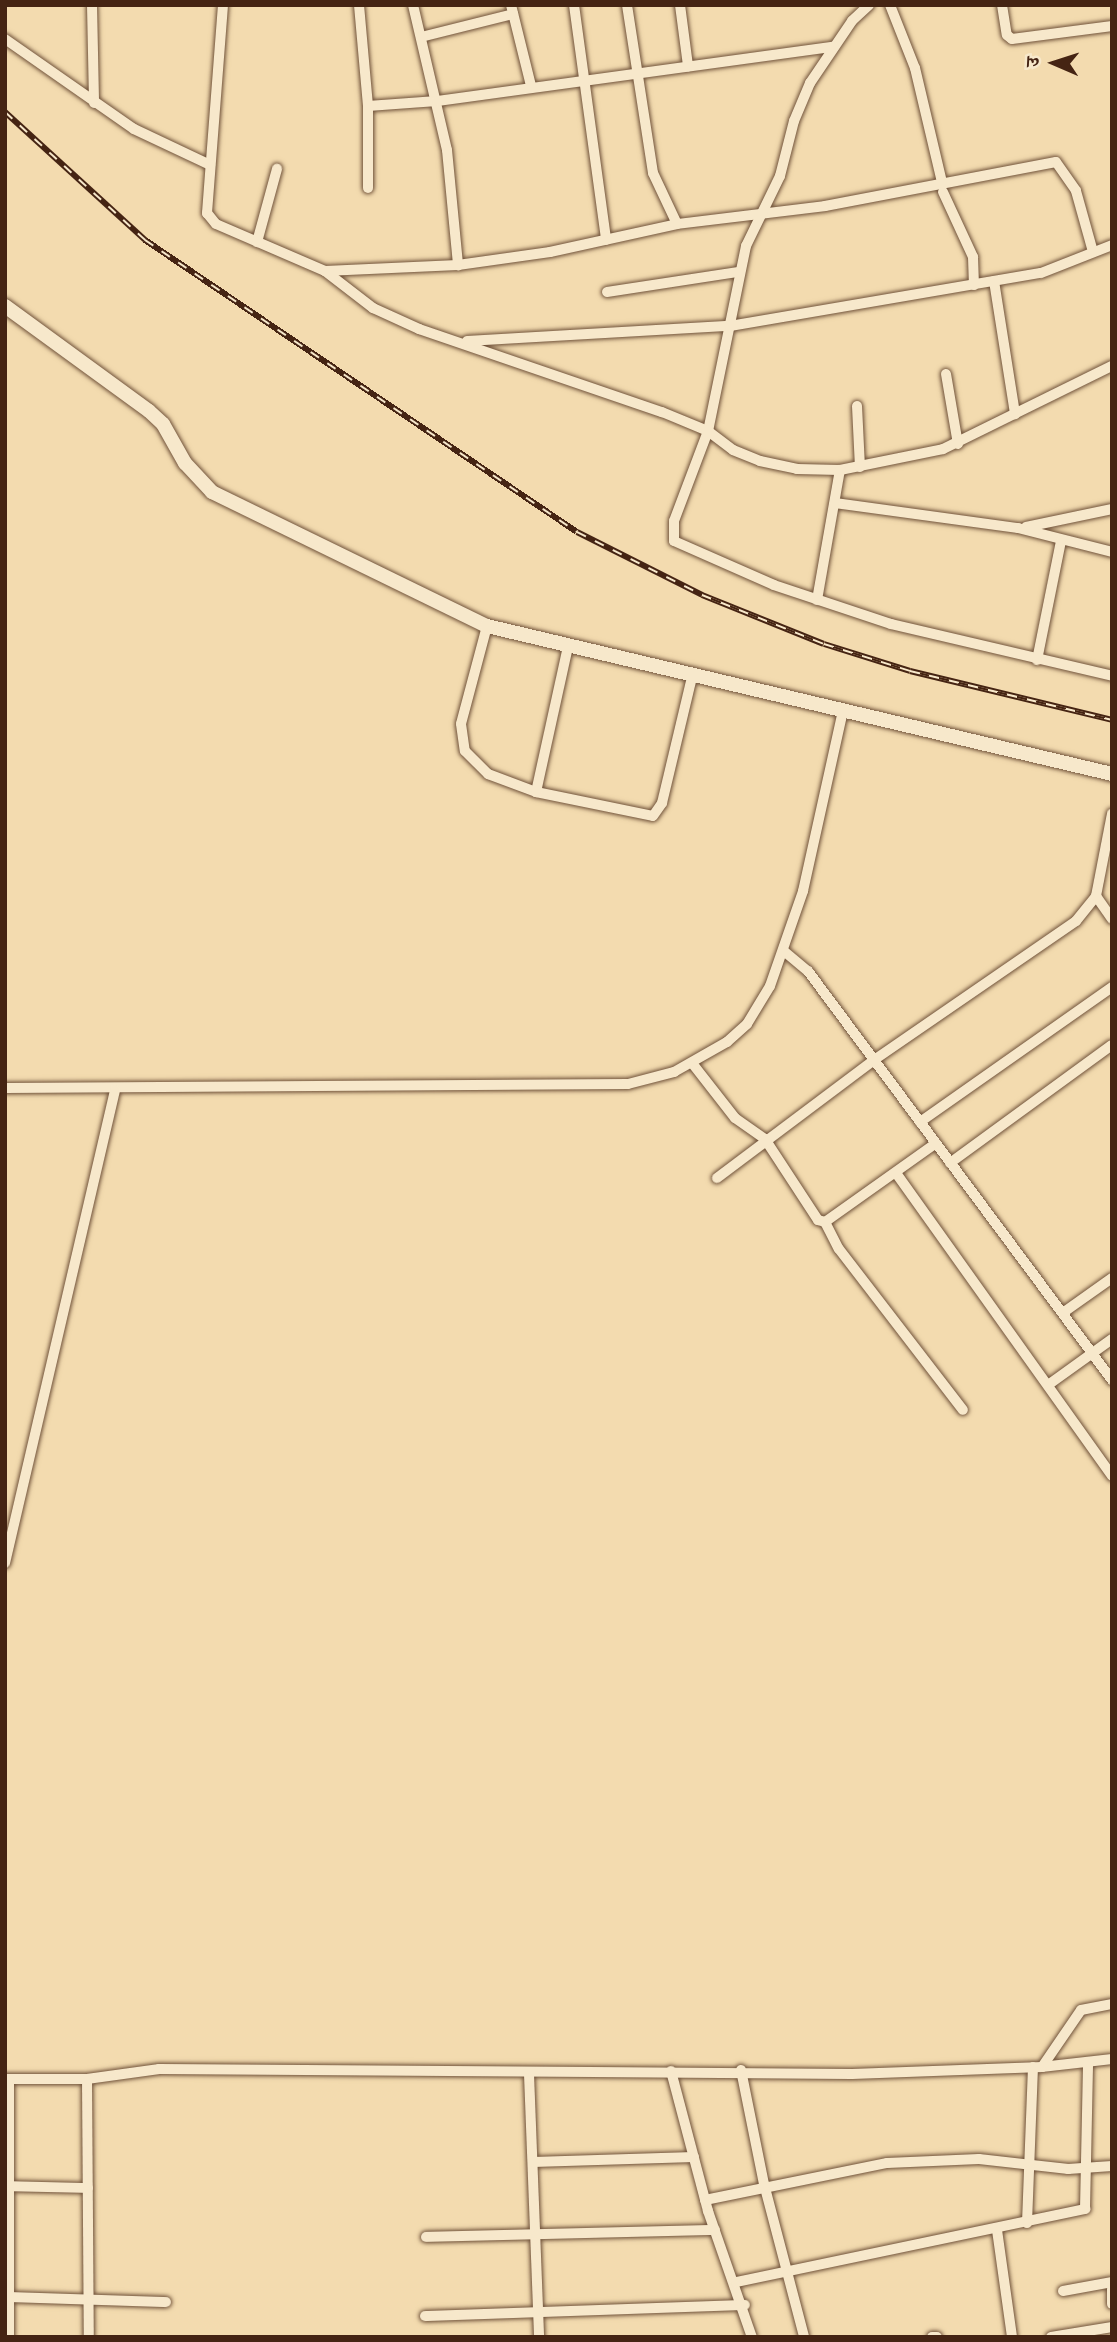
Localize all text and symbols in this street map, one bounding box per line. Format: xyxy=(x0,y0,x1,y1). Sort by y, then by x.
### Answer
north arrow xyxy=(1019,28,1089,98)
text: उ xyxy=(1021,56,1044,67)

